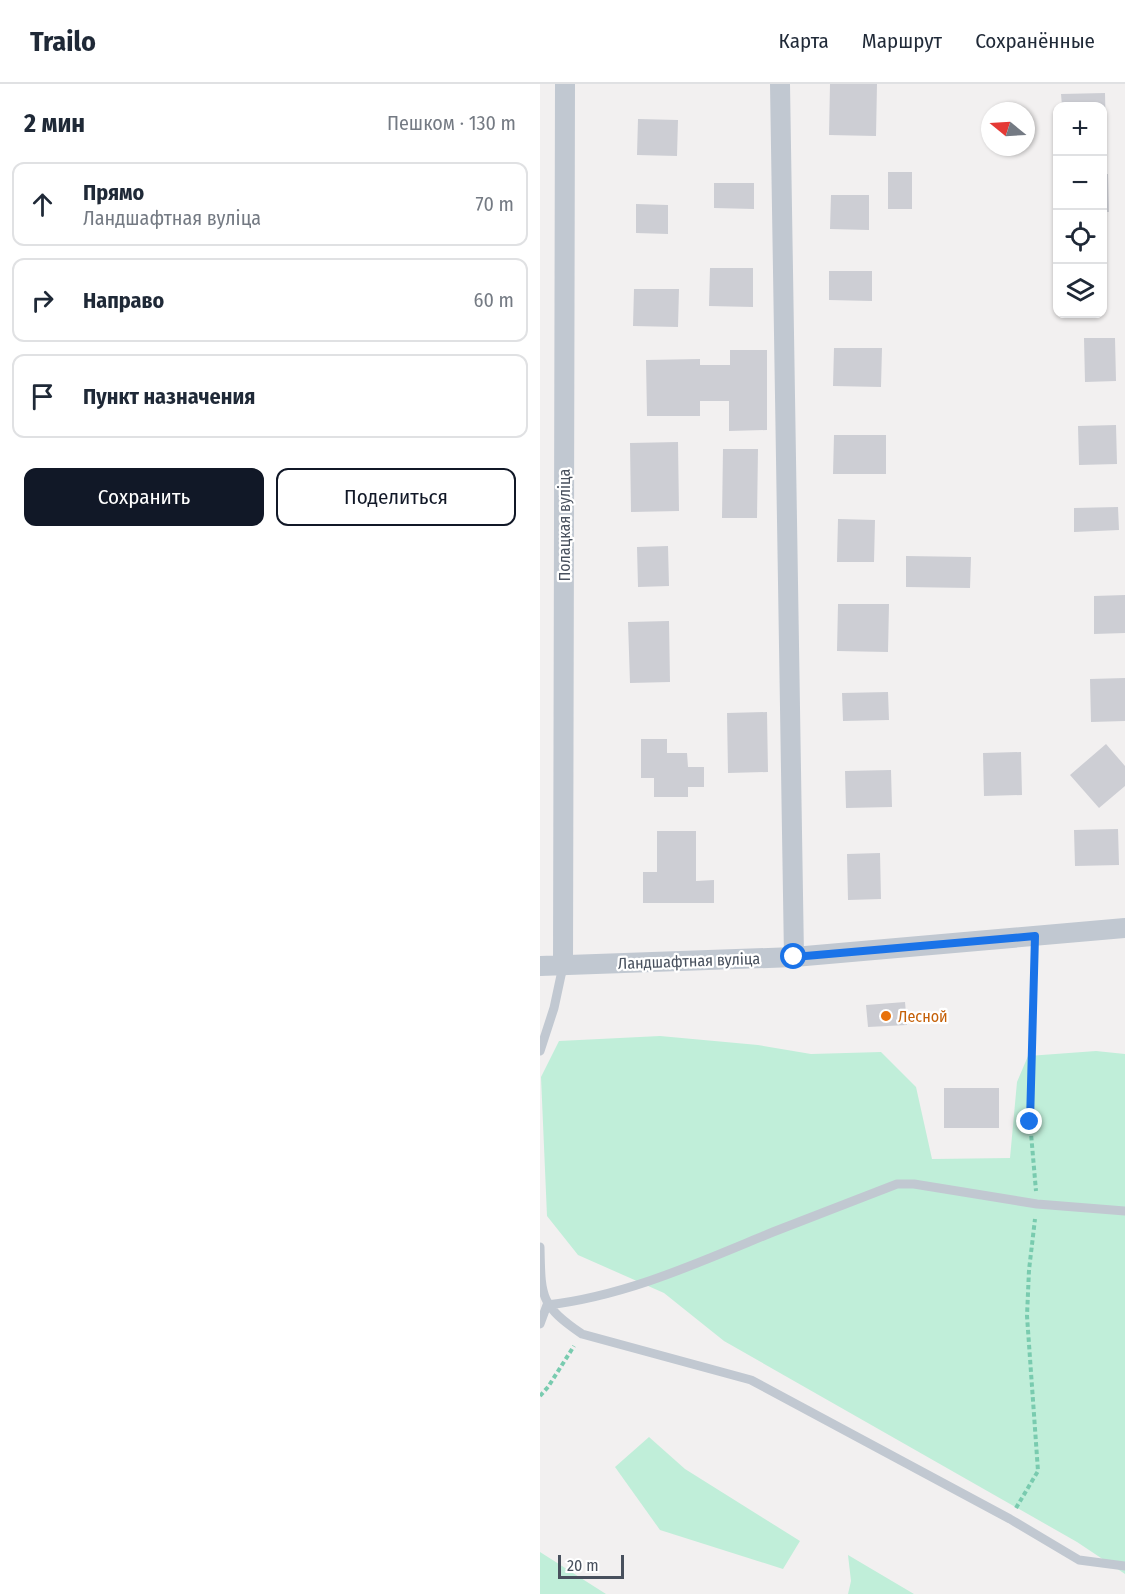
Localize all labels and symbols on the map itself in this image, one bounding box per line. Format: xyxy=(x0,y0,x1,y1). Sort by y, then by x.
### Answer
north arrow xyxy=(981,102,1035,156)
street label: Полацкая вуліца xyxy=(555,469,574,581)
route start xyxy=(780,943,806,969)
street label: Ландшафтная вуліца xyxy=(618,949,761,973)
place label: Лесной xyxy=(898,1007,948,1026)
marker: Лесной xyxy=(879,1009,893,1023)
route end xyxy=(1016,1108,1042,1134)
scale bar xyxy=(558,1552,624,1580)

